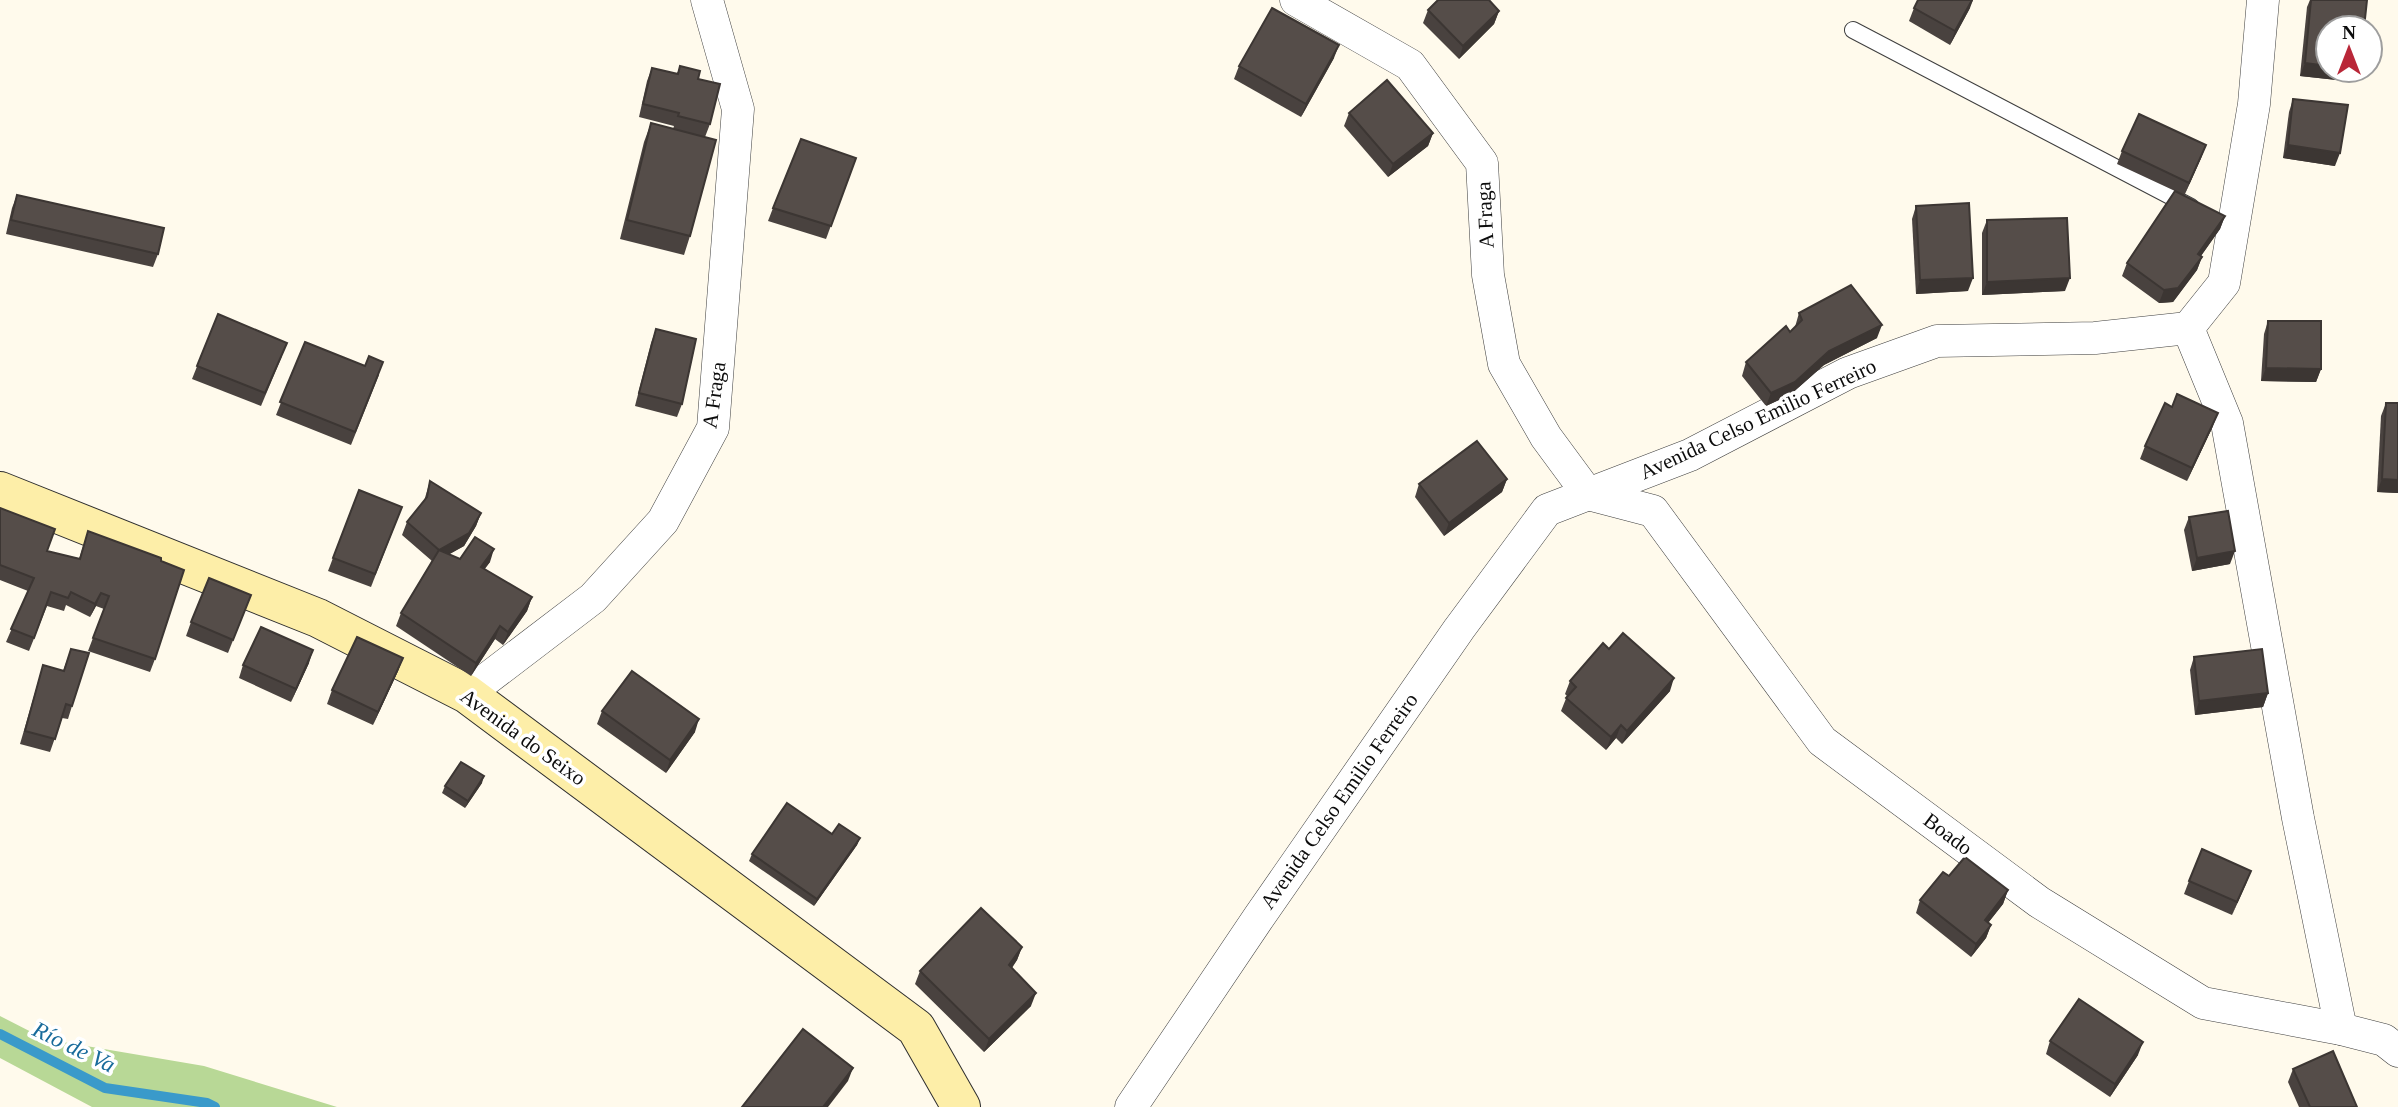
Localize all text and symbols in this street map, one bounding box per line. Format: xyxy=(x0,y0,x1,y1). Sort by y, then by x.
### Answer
north arrow xyxy=(2314,14,2384,84)
text: N xyxy=(2342,22,2356,43)
street label: A Fraga xyxy=(1471,180,1499,249)
street label: Avenida Celso Emilio Ferreiro xyxy=(1636,354,1880,484)
street label: A Fraga xyxy=(697,359,731,430)
street label: Avenida do Seixo xyxy=(456,684,590,790)
street label: Avenida Celso Emilio Ferreiro xyxy=(1255,688,1423,914)
street label: Boado xyxy=(1919,808,1977,860)
water label: Río de Va xyxy=(28,1016,119,1078)

